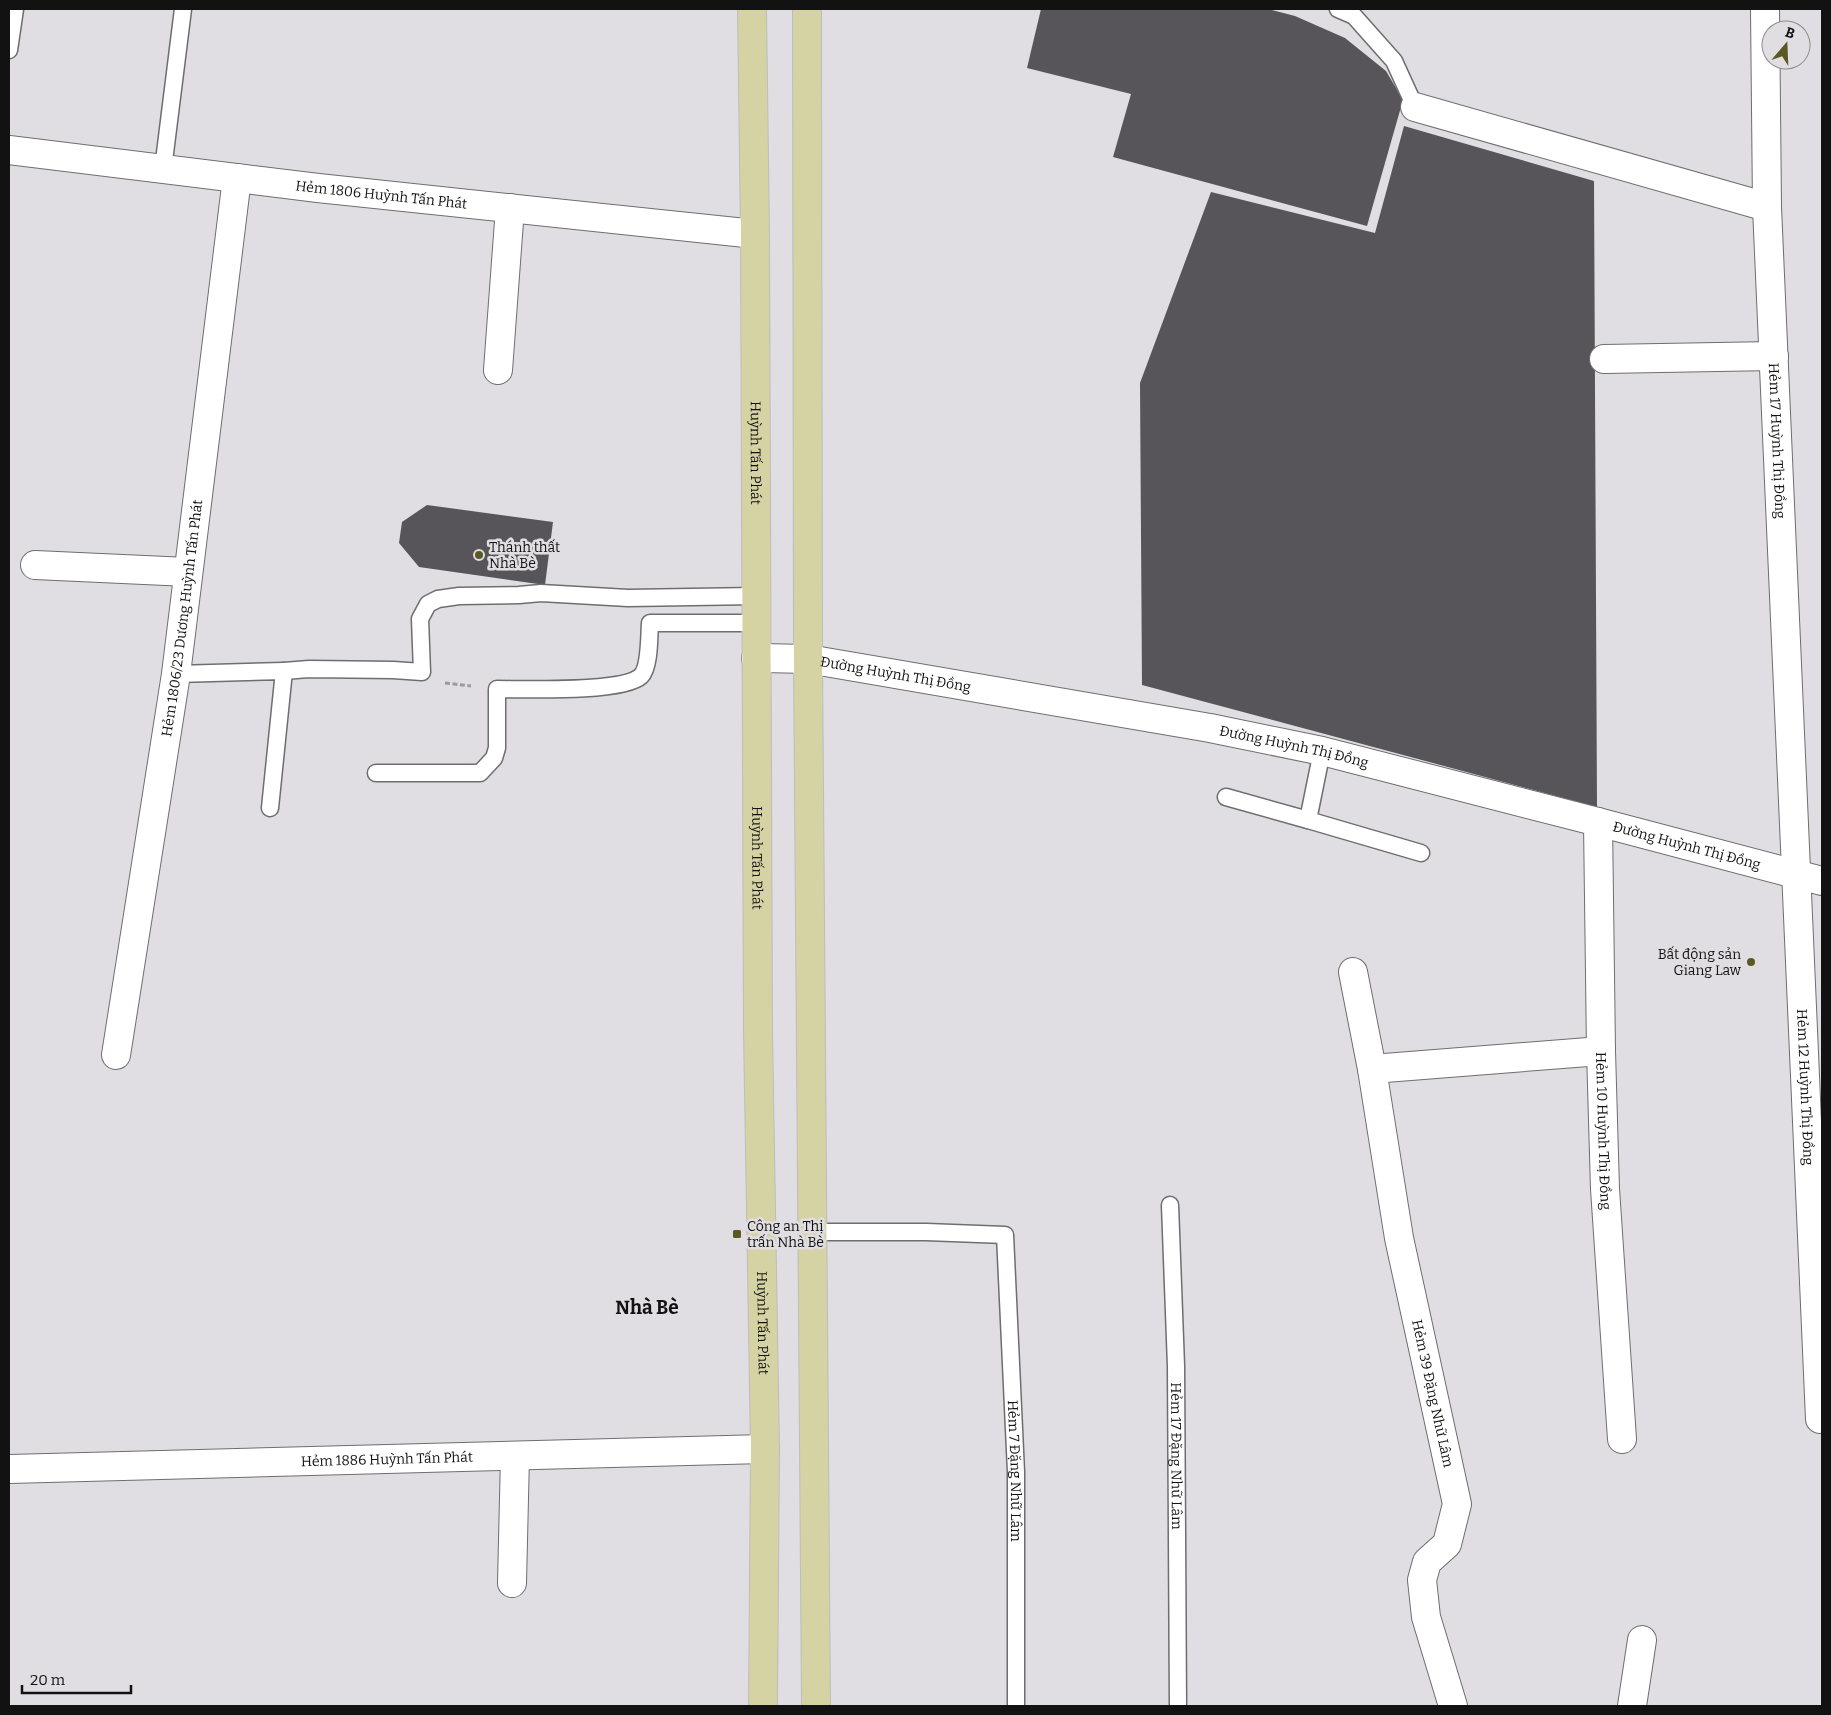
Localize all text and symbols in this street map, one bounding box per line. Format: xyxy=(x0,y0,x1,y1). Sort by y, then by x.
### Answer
north arrow xyxy=(1761,20,1811,70)
text: B xyxy=(1783,24,1797,43)
street label: Hẻm 1806 Huỳnh Tấn Phát xyxy=(294,177,468,212)
street label: Hẻm 17 Huỳnh Thị Đồng xyxy=(1765,362,1789,519)
street label: Huỳnh Tấn Phát xyxy=(747,401,765,505)
street label: Hẻm 1806/23 Dương Huỳnh Tấn Phát xyxy=(158,498,206,738)
place label: Thánh thất Nhà Bè xyxy=(489,538,560,572)
marker: Thánh thất Nhà Bè xyxy=(473,549,485,561)
street label: Đường Huỳnh Thị Đồng xyxy=(819,653,972,695)
street label: Đường Huỳnh Thị Đồng xyxy=(1218,722,1371,771)
street label: Huỳnh Tấn Phát xyxy=(749,806,767,910)
street label: Đường Huỳnh Thị Đồng xyxy=(1611,818,1763,873)
place label: Bất động sản Giang Law xyxy=(1658,945,1742,979)
marker: Bất động sản Giang Law xyxy=(1745,956,1757,968)
street label: Hẻm 12 Huỳnh Thị Đồng xyxy=(1794,1008,1818,1166)
street label: Hẻm 10 Huỳnh Thị Đồng xyxy=(1593,1052,1615,1211)
place label: Công an Thị trấn Nhà Bè xyxy=(747,1218,824,1251)
marker: Công an Thị trấn Nhà Bè xyxy=(731,1228,743,1240)
street label: Huỳnh Tấn Phát xyxy=(754,1271,773,1375)
district label: Nhà Bè xyxy=(615,1296,679,1319)
street label: Hẻm 39 Đặng Nhữ Lâm xyxy=(1409,1318,1457,1469)
street label: Hẻm 17 Đặng Nhữ Lâm xyxy=(1168,1382,1185,1530)
street label: Hẻm 7 Đặng Nhữ Lâm xyxy=(1004,1400,1025,1542)
street label: Hẻm 1886 Huỳnh Tấn Phát xyxy=(301,1448,473,1470)
scale bar xyxy=(22,1662,131,1694)
text: 20 m xyxy=(30,1671,66,1689)

